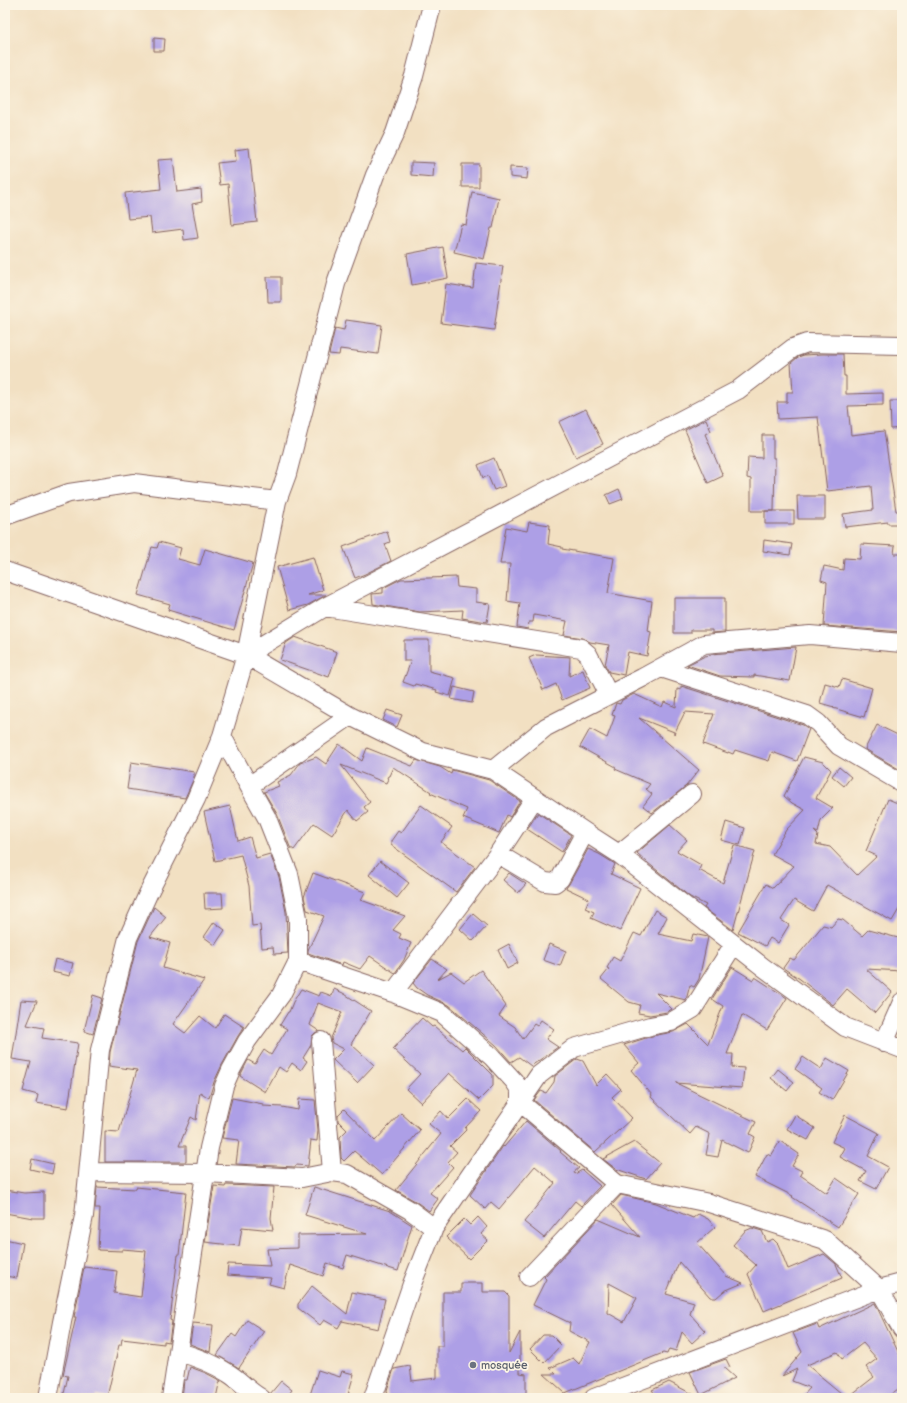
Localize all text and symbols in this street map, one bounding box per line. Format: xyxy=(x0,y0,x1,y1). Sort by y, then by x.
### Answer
place label: mosquée xyxy=(481,1359,528,1372)
marker: mosquée xyxy=(468,1360,478,1370)

